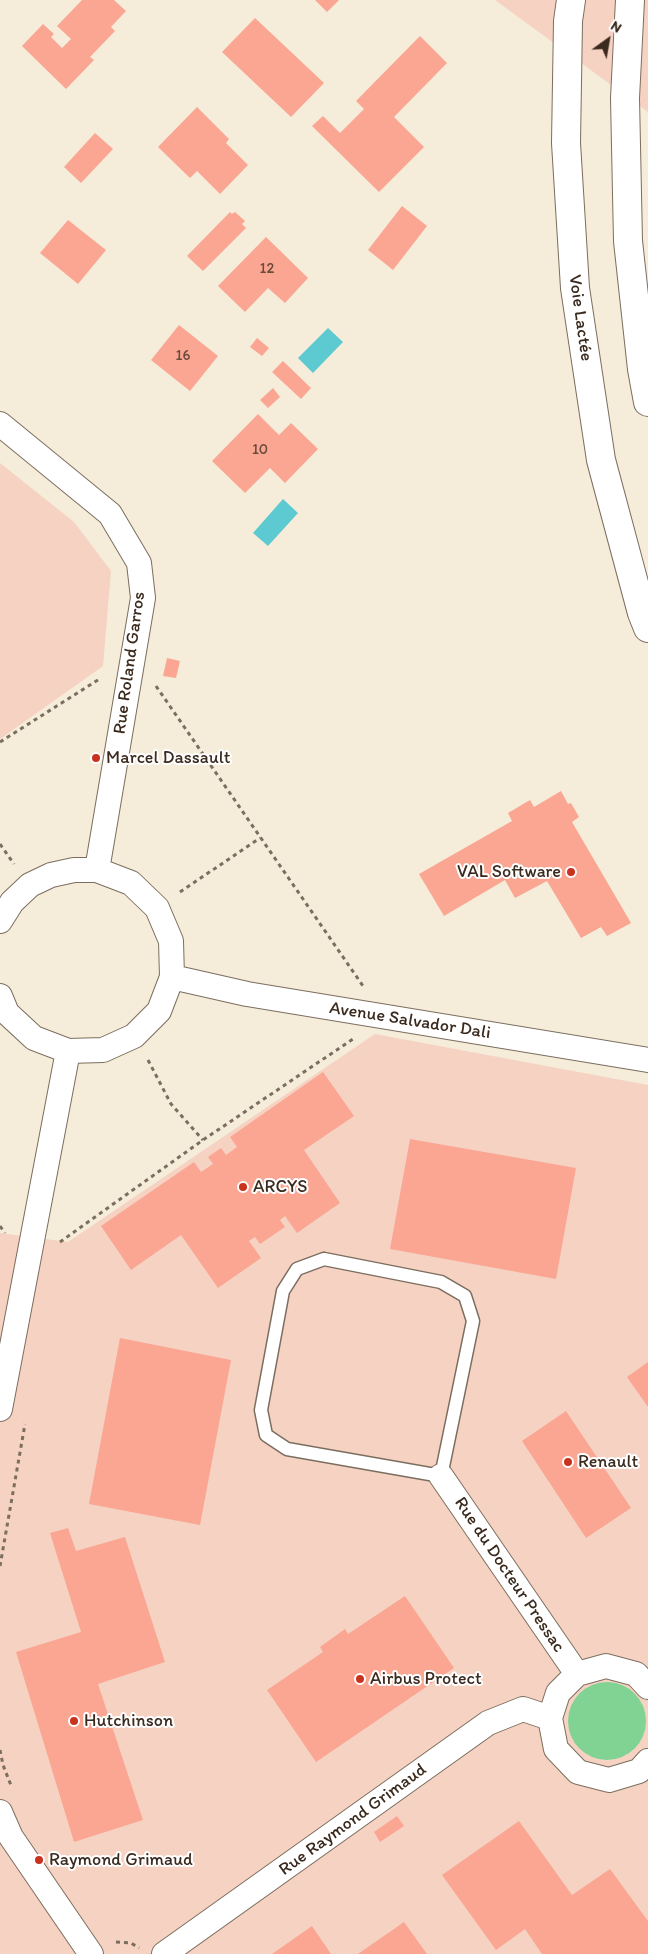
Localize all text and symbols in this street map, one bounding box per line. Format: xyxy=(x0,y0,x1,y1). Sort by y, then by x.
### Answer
north arrow xyxy=(583,15,633,65)
text: N xyxy=(608,17,625,37)
house number: 12 xyxy=(260,260,274,278)
street label: Voie Lactée xyxy=(563,273,597,363)
house number: 16 xyxy=(176,347,190,365)
house number: 10 xyxy=(252,441,268,459)
street label: Rue Roland Garros xyxy=(109,590,151,736)
place label: Marcel Dassault xyxy=(106,747,231,769)
marker: Marcel Dassault xyxy=(90,752,102,764)
place label: VAL Software xyxy=(457,861,561,883)
marker: VAL Software xyxy=(565,866,577,878)
street label: Avenue Salvador Dali xyxy=(328,998,492,1044)
place label: ARCYS xyxy=(253,1176,307,1198)
marker: ARCYS xyxy=(237,1181,249,1193)
place label: Renault xyxy=(578,1451,638,1473)
marker: Renault xyxy=(562,1456,574,1468)
street label: Rue du Docteur Pressac xyxy=(449,1493,569,1657)
place label: Airbus Protect xyxy=(370,1668,482,1690)
marker: Airbus Protect xyxy=(354,1673,366,1685)
place label: Hutchinson xyxy=(84,1710,173,1732)
marker: Hutchinson xyxy=(68,1715,80,1727)
street label: Rue Raymond Grimaud xyxy=(275,1759,431,1881)
place label: Raymond Grimaud xyxy=(49,1849,193,1871)
marker: Raymond Grimaud xyxy=(33,1854,45,1866)

